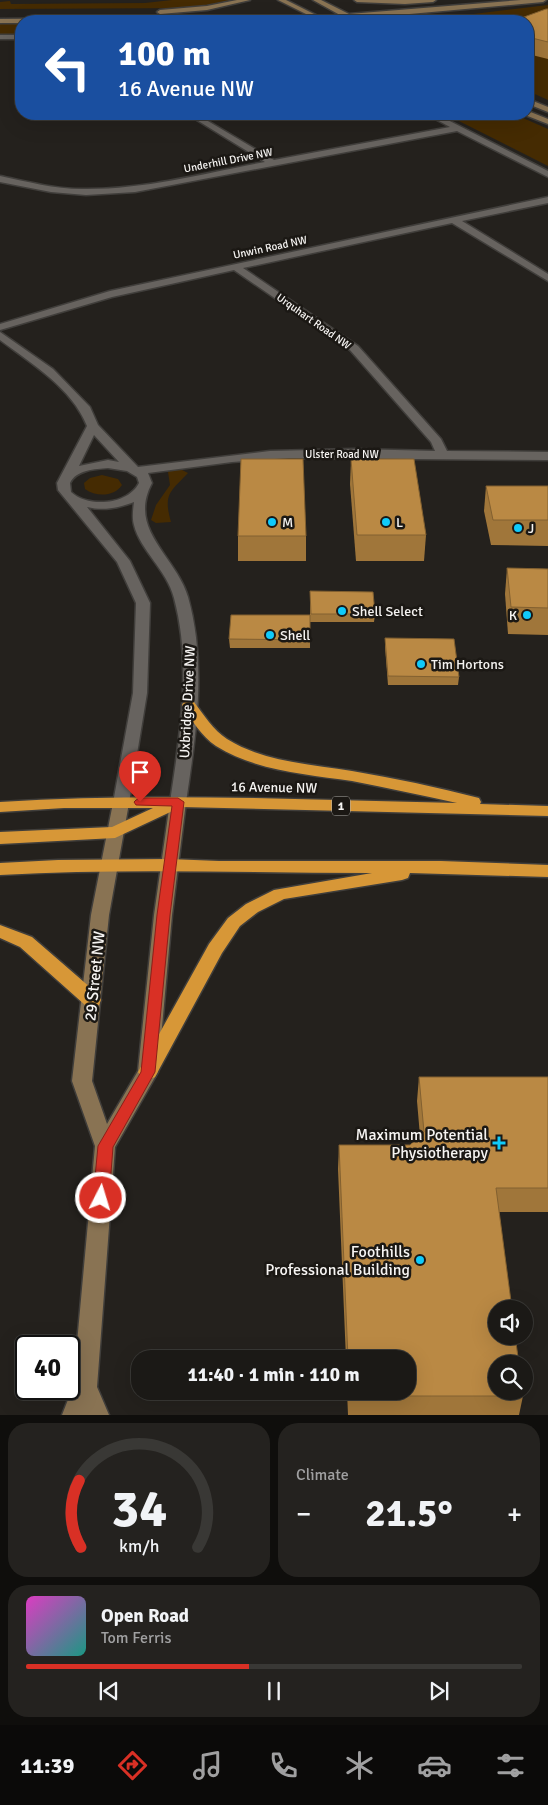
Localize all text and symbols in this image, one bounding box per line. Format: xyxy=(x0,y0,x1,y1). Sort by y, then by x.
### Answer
text: 100 m xyxy=(118,32,211,75)
icon: left xyxy=(35,35,100,100)
text: 16 Avenue NW xyxy=(118,75,254,102)
street label: Underhill Drive NW xyxy=(183,145,274,175)
street label: Unwin Road NW xyxy=(232,233,309,262)
street label: Urquhart Road NW xyxy=(274,291,354,352)
street label: Ulster Road NW xyxy=(305,448,380,461)
place label: M xyxy=(282,514,293,531)
place label: L xyxy=(396,514,403,531)
marker: M xyxy=(266,516,278,528)
marker: L xyxy=(380,516,392,528)
place label: J xyxy=(528,520,534,537)
marker: J xyxy=(512,522,524,534)
place label: Shell Select xyxy=(352,603,423,620)
marker: Shell Select xyxy=(336,605,348,617)
place label: K xyxy=(509,607,518,624)
marker: K xyxy=(521,609,533,621)
place label: Shell xyxy=(280,627,310,644)
marker: Shell xyxy=(264,629,276,641)
street label: Uxbridge Drive NW xyxy=(176,645,199,759)
place label: Tim Hortons xyxy=(431,656,504,673)
marker: Tim Hortons xyxy=(415,658,427,670)
pin xyxy=(119,751,161,802)
icon: arrive xyxy=(126,758,154,786)
street label: 16 Avenue NW xyxy=(231,778,317,797)
road number: 1 xyxy=(332,796,350,816)
street label: 29 Street NW xyxy=(80,930,110,1022)
place label: Maximum Potential Physiotherapy xyxy=(356,1125,489,1163)
marker: Maximum Potential Physiotherapy xyxy=(492,1136,506,1150)
position arrow xyxy=(74,1171,126,1223)
place label: Foothills Professional Building xyxy=(265,1242,410,1280)
marker: Foothills Professional Building xyxy=(414,1254,426,1266)
map controls xyxy=(488,1300,533,1400)
button: sound xyxy=(488,1300,533,1345)
speed limit sign: 40 xyxy=(15,1335,80,1400)
button: search xyxy=(488,1355,533,1400)
text: 11:40 · 1 min · 110 m xyxy=(187,1363,360,1387)
text: Climate xyxy=(296,1465,349,1485)
text: 34 xyxy=(111,1477,167,1541)
text: 21.5° xyxy=(365,1490,453,1537)
text: − xyxy=(296,1497,311,1531)
text: + xyxy=(507,1497,522,1531)
text: km/h xyxy=(119,1535,159,1557)
text: Open Road xyxy=(101,1604,189,1628)
text: Tom Ferris xyxy=(101,1628,171,1648)
icon: previous xyxy=(95,1677,123,1705)
icon: pause xyxy=(260,1677,288,1705)
icon: next xyxy=(425,1677,453,1705)
icon: directions xyxy=(115,1748,150,1783)
icon: music xyxy=(190,1748,225,1783)
icon: phone xyxy=(266,1748,301,1783)
icon: climate xyxy=(342,1748,377,1783)
icon: car xyxy=(417,1748,452,1783)
icon: filters xyxy=(493,1748,528,1783)
text: 11:39 xyxy=(20,1752,74,1779)

